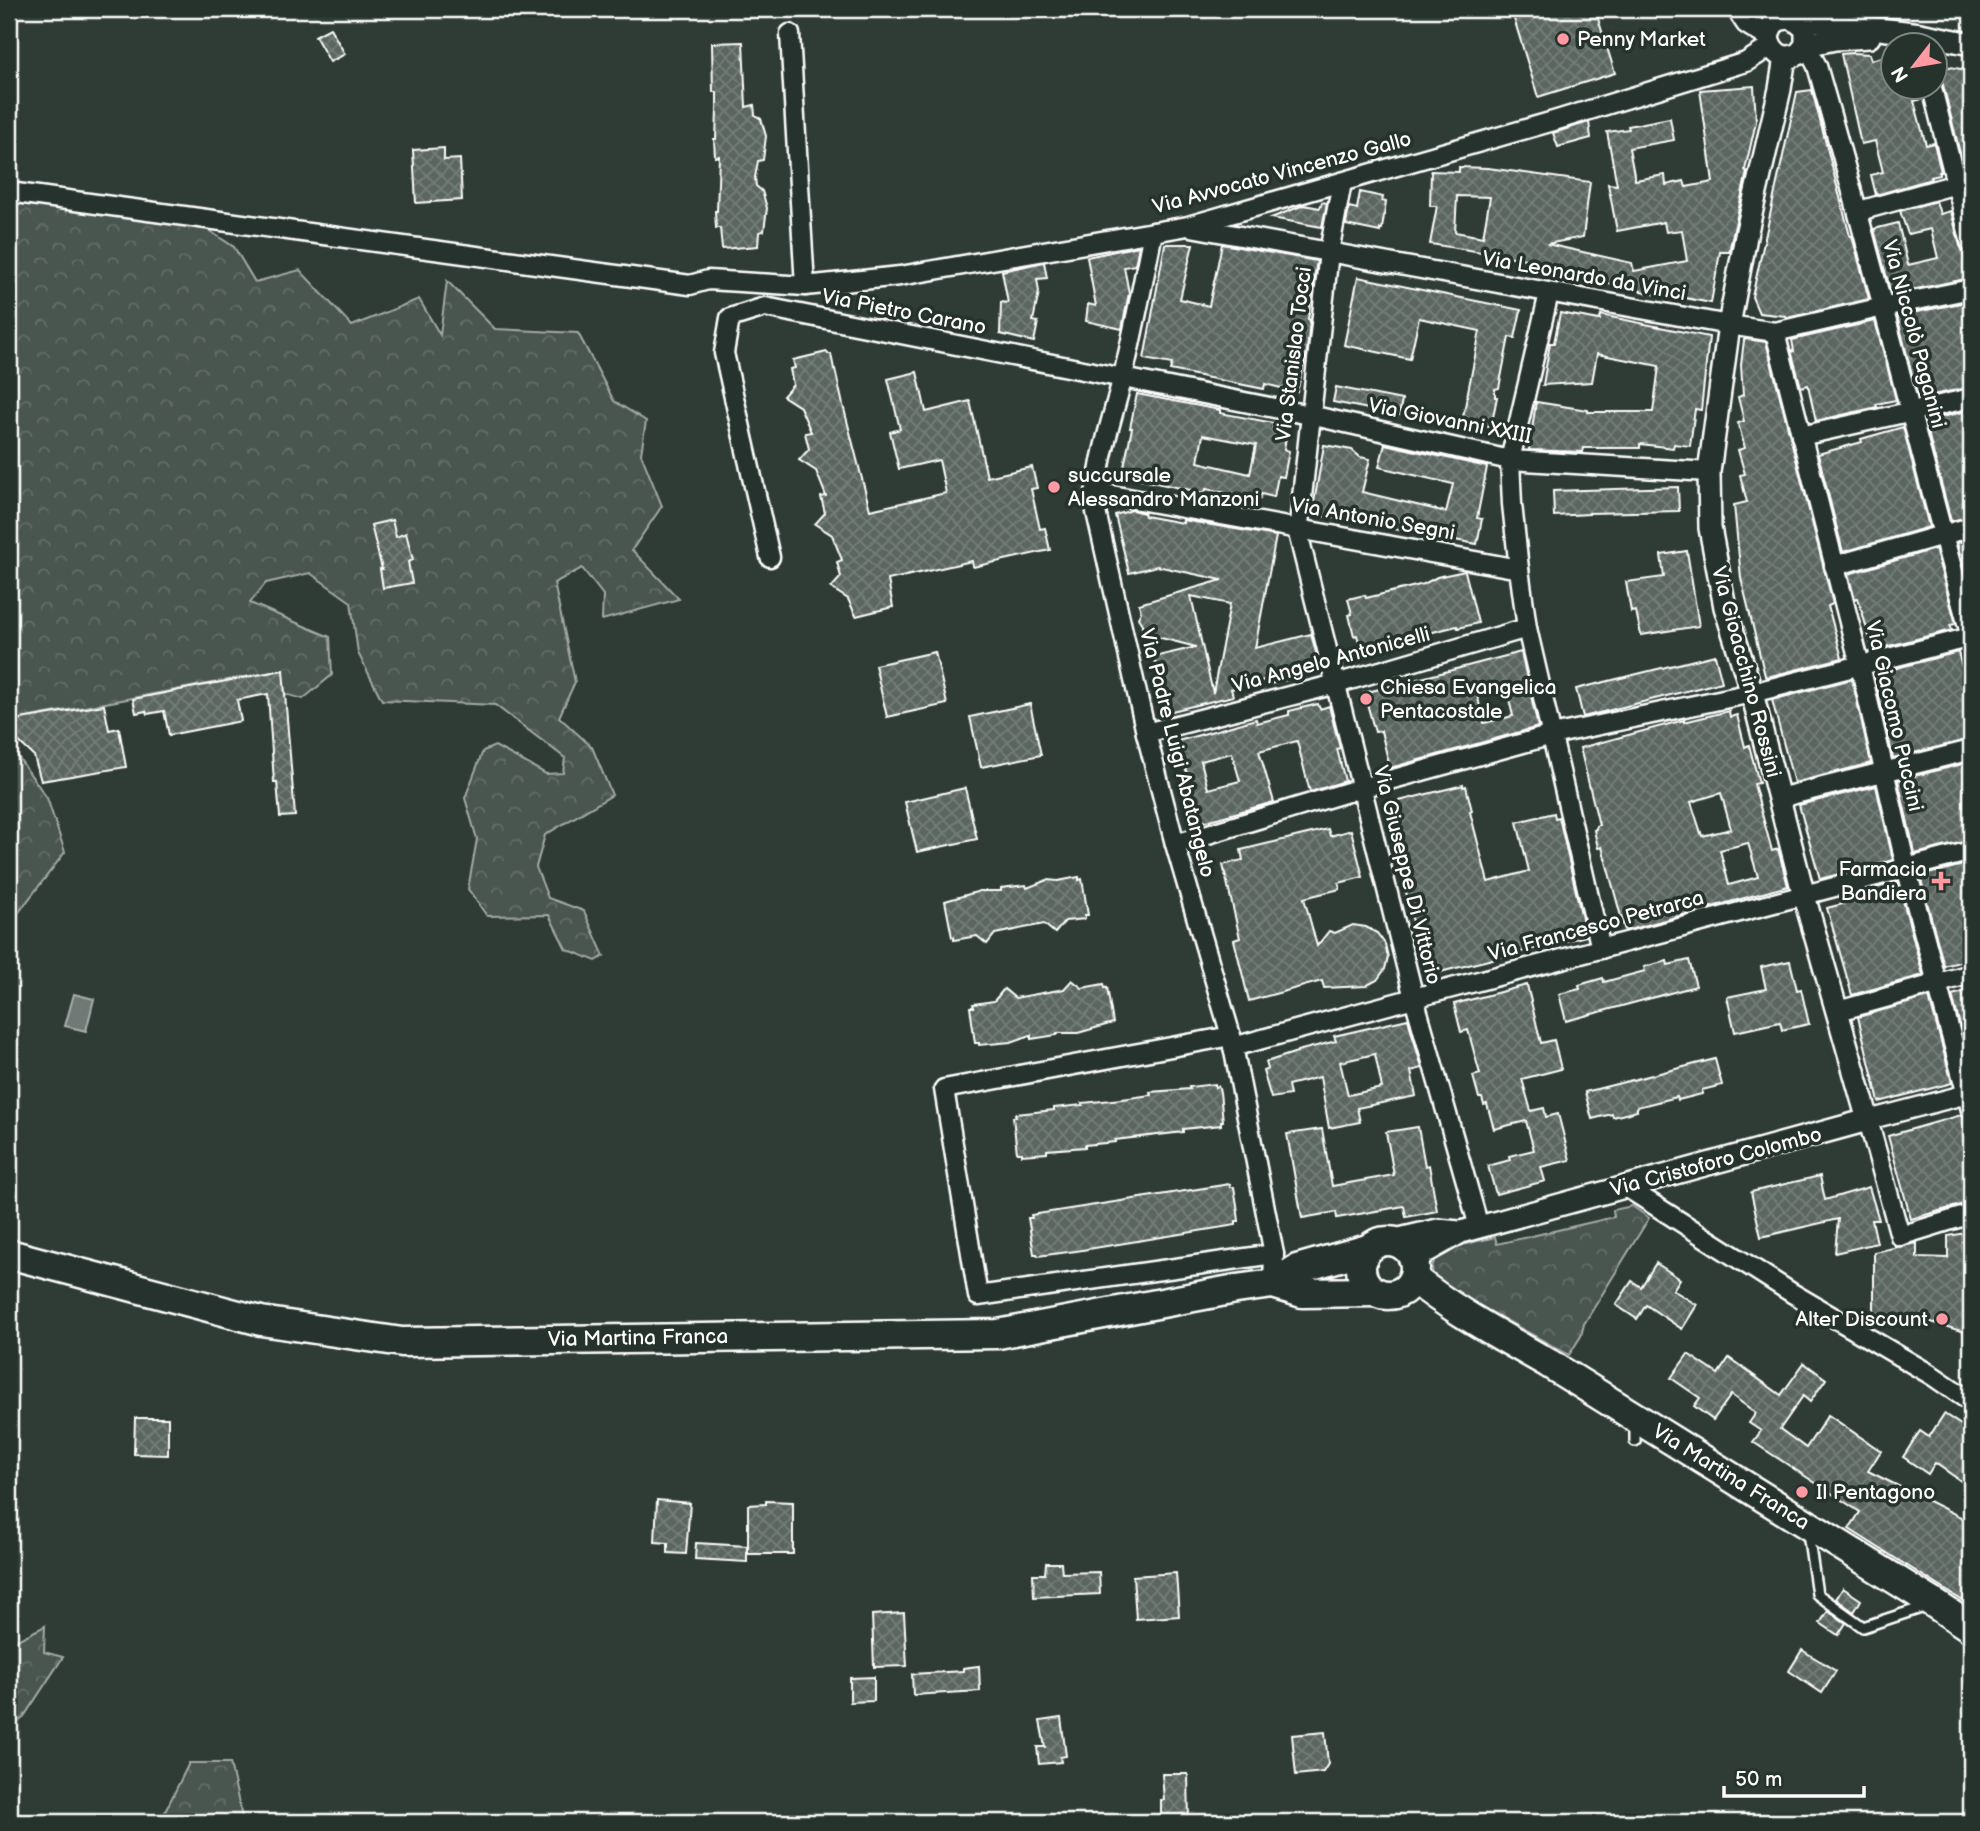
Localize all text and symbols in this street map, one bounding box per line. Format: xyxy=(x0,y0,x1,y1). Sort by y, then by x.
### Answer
place label: Penny Market xyxy=(1577,27,1706,52)
marker: Penny Market xyxy=(1555,31,1571,47)
north arrow xyxy=(1878,32,1948,102)
text: N xyxy=(1887,62,1914,86)
street label: Via Avvocato Vincenzo Gallo xyxy=(1150,126,1414,220)
street label: Via Niccolò Paganini xyxy=(1877,237,1951,431)
street label: Via Leonardo da Vinci xyxy=(1480,246,1688,306)
street label: Via Stanislao Tocci xyxy=(1271,265,1317,443)
street label: Via Pietro Carano xyxy=(820,284,988,340)
street label: Via Giovanni XXIII xyxy=(1366,393,1534,449)
place label: succursale Alessandro Manzoni xyxy=(1068,463,1259,512)
marker: succursale Alessandro Manzoni xyxy=(1046,479,1062,495)
street label: Via Antonio Segni xyxy=(1289,492,1457,546)
street label: Via Gioacchino Rossini xyxy=(1706,564,1786,780)
street label: Via Giacomo Puccini xyxy=(1860,618,1928,814)
street label: Via Angelo Antonicelli xyxy=(1229,622,1433,698)
street label: Via Padre Luigi Abatangelo xyxy=(1134,626,1220,880)
place label: Chiesa Evangelica Pentacostale xyxy=(1380,675,1557,724)
marker: Chiesa Evangelica Pentacostale xyxy=(1358,691,1374,707)
street label: Via Giuseppe Di Vittorio xyxy=(1368,763,1446,987)
place label: Farmacia Bandiera xyxy=(1838,857,1927,906)
marker: Farmacia Bandiera xyxy=(1933,873,1949,889)
street label: Via Francesco Petrarca xyxy=(1485,885,1707,967)
street label: Via Cristoforo Colombo xyxy=(1608,1122,1825,1202)
place label: Alter Discount xyxy=(1795,1307,1929,1332)
marker: Alter Discount xyxy=(1934,1311,1950,1327)
street label: Via Martina Franca xyxy=(548,1324,728,1352)
street label: Via Martina Franca xyxy=(1648,1419,1814,1535)
place label: Il Pentagono xyxy=(1816,1480,1935,1505)
marker: Il Pentagono xyxy=(1794,1484,1810,1500)
scale bar xyxy=(1724,1754,1864,1798)
text: 50 m xyxy=(1735,1767,1782,1792)

